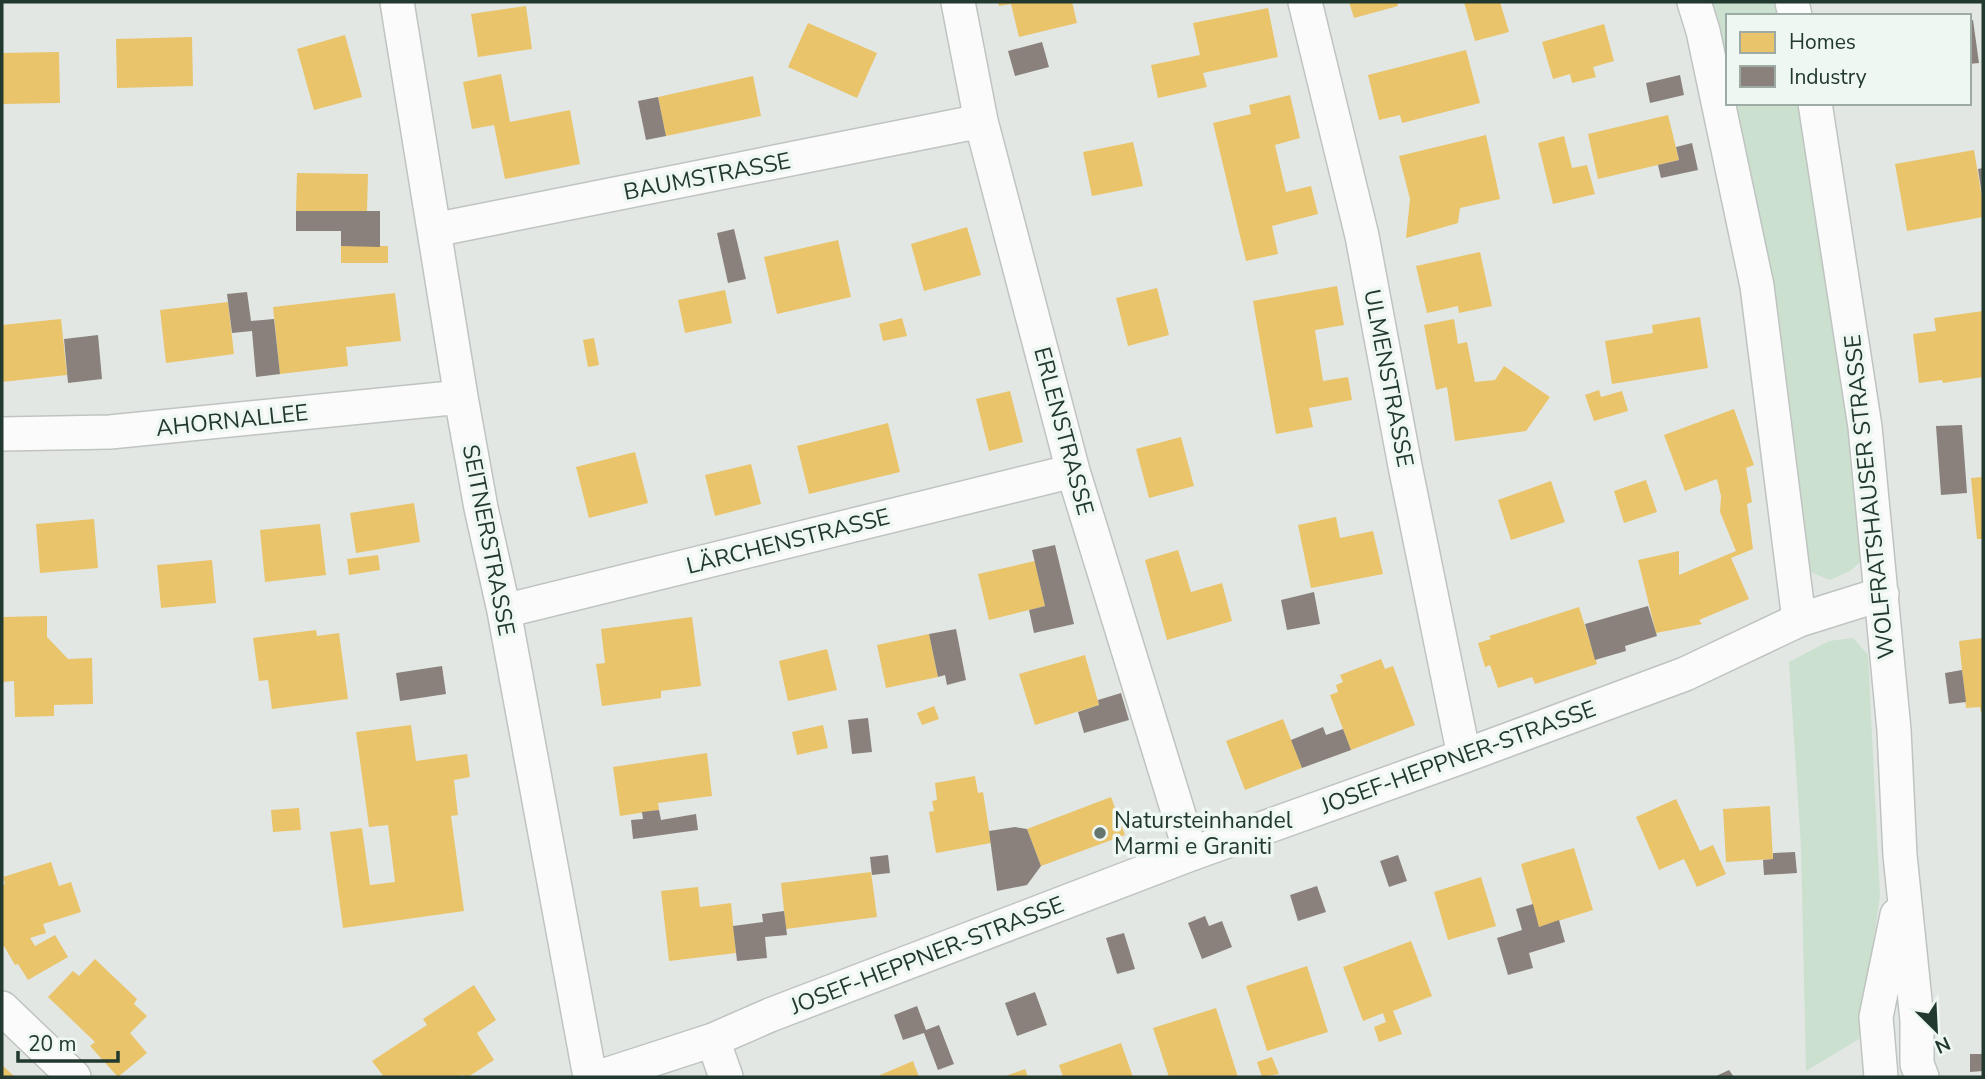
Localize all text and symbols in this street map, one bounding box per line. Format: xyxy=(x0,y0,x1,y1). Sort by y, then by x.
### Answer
legend xyxy=(1726,14,1971,105)
text: Homes xyxy=(1789,28,1856,56)
text: Industry xyxy=(1789,63,1867,91)
street label: BAUMSTRASSE xyxy=(621,145,793,208)
street label: ULMENSTRASSE xyxy=(1356,287,1421,470)
street label: WOLFRATSHAUSER STRASSE xyxy=(1837,333,1902,661)
street label: ERLENSTRASSE xyxy=(1026,344,1101,519)
street label: AHORNALLEE xyxy=(154,397,310,444)
street label: SEITNERSTRASSE xyxy=(455,442,522,638)
street label: LÄRCHENSTRASSE xyxy=(683,501,893,582)
street label: JOSEF-HEPPNER-STRASSE xyxy=(1315,693,1600,822)
place label: Natursteinhandel Marmi e Graniti xyxy=(1114,805,1293,862)
marker: Natursteinhandel Marmi e Graniti xyxy=(1092,825,1108,841)
street label: JOSEF-HEPPNER-STRASSE xyxy=(785,889,1068,1022)
north arrow xyxy=(1901,995,1971,1065)
scale bar xyxy=(18,1020,117,1064)
text: 20 m xyxy=(28,1030,77,1058)
text: N xyxy=(1931,1030,1954,1059)

